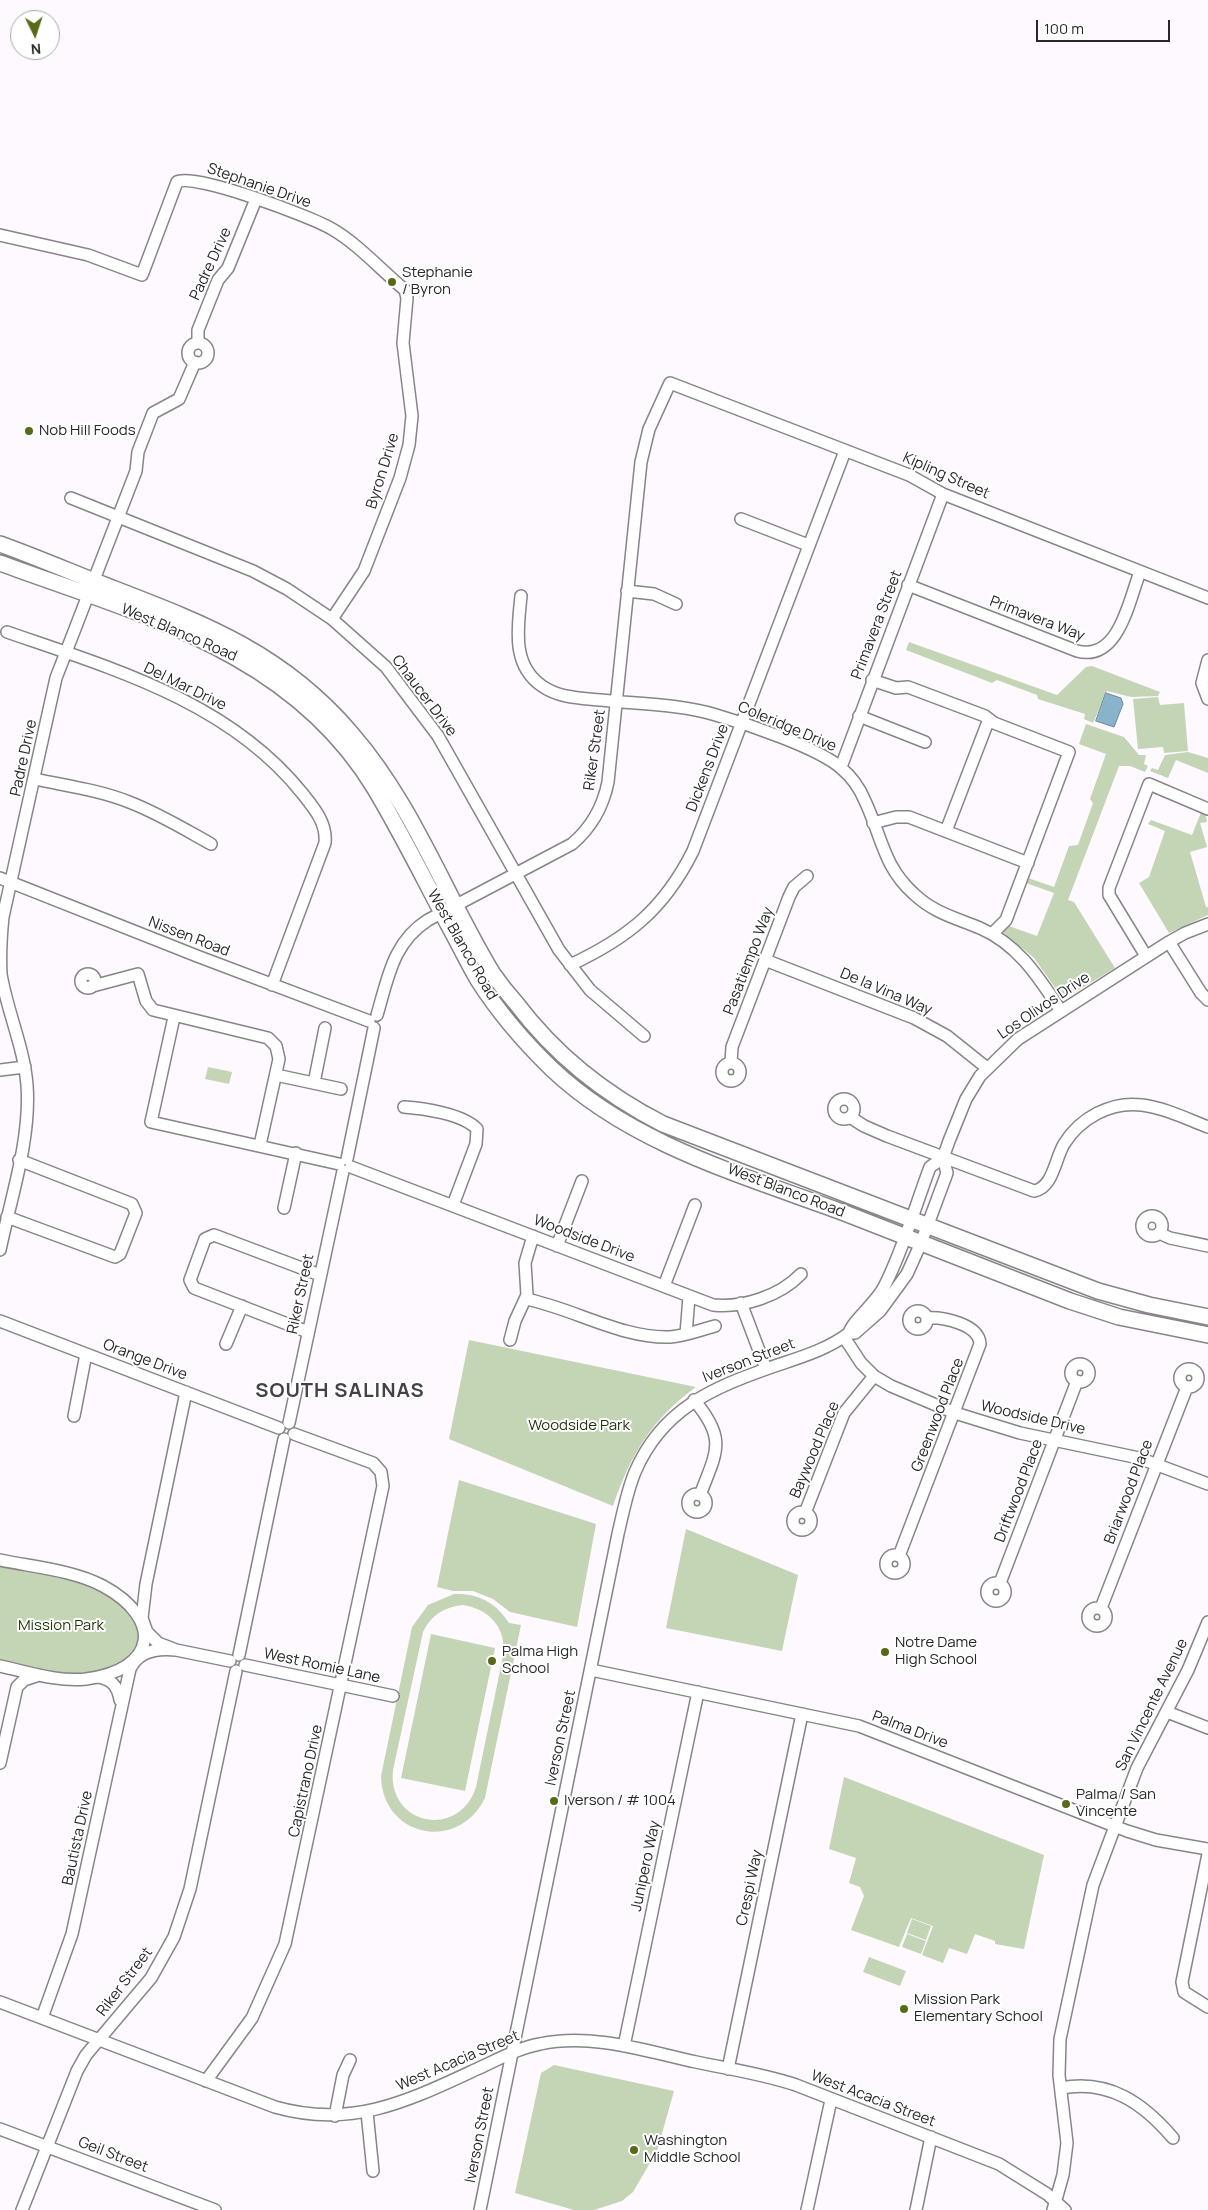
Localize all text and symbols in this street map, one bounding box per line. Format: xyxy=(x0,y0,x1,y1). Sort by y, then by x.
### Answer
north arrow xyxy=(10,10,60,60)
scale bar xyxy=(1038,10,1172,42)
text: 100 m xyxy=(1044,18,1084,39)
text: N xyxy=(30,40,42,59)
street label: Stephanie Drive xyxy=(205,160,313,212)
street label: Padre Drive xyxy=(186,225,236,303)
place label: Stephanie / Byron xyxy=(402,264,473,299)
marker: Stephanie / Byron xyxy=(386,276,398,288)
place label: Nob Hill Foods xyxy=(39,422,136,440)
marker: Nob Hill Foods xyxy=(23,425,35,437)
street label: Byron Drive xyxy=(363,431,403,511)
street label: Kipling Street xyxy=(900,449,992,503)
street label: Primavera Street xyxy=(848,568,906,682)
street label: Primavera Way xyxy=(987,593,1087,645)
street label: West Blanco Road xyxy=(118,600,240,666)
street label: Chaucer Drive xyxy=(388,652,460,740)
street label: Del Mar Drive xyxy=(141,659,229,715)
street label: Coleridge Drive xyxy=(735,698,839,756)
street label: Riker Street xyxy=(580,708,610,792)
street label: Padre Drive xyxy=(7,718,41,798)
street label: Dickens Drive xyxy=(683,722,733,814)
street label: West Blanco Road xyxy=(423,887,501,1003)
street label: Pasatiempo Way xyxy=(720,905,778,1017)
street label: Nissen Road xyxy=(146,913,232,961)
street label: De la Vina Way xyxy=(837,965,935,1019)
street label: Los Olivos Drive xyxy=(995,969,1093,1043)
street label: West Blanco Road xyxy=(725,1160,847,1222)
street label: Woodside Drive xyxy=(531,1211,637,1267)
street label: Riker Street xyxy=(284,1252,318,1336)
street label: Iverson Street xyxy=(700,1335,798,1387)
street label: Orange Drive xyxy=(100,1336,190,1384)
street label: Greenwood Place xyxy=(908,1355,968,1475)
district label: SOUTH SALINAS xyxy=(254,1379,426,1403)
street label: Woodside Drive xyxy=(979,1397,1087,1439)
street label: Baywood Place xyxy=(786,1399,844,1501)
park label: Woodside Park xyxy=(528,1417,630,1435)
street label: Driftwood Place xyxy=(991,1437,1047,1545)
street label: Briarwood Place xyxy=(1101,1437,1157,1547)
park label: Mission Park xyxy=(18,1617,104,1635)
place label: Notre Dame High School xyxy=(895,1634,977,1669)
street label: San Vincente Avenue xyxy=(1112,1636,1192,1774)
place label: Palma High School xyxy=(502,1643,578,1678)
street label: West Romie Lane xyxy=(262,1645,382,1687)
marker: Notre Dame High School xyxy=(879,1646,891,1658)
marker: Palma High School xyxy=(486,1655,498,1667)
street label: Iverson Street xyxy=(542,1688,580,1788)
street label: Palma Drive xyxy=(870,1707,950,1753)
street label: Capistrano Drive xyxy=(285,1723,327,1839)
place label: Palma / San Vincente xyxy=(1076,1786,1156,1821)
street label: Bautista Drive xyxy=(59,1789,97,1887)
place label: Iverson / # 1004 xyxy=(564,1792,676,1810)
marker: Iverson / # 1004 xyxy=(548,1795,560,1807)
marker: Palma / San Vincente xyxy=(1060,1798,1072,1810)
street label: Junipero Way xyxy=(628,1819,664,1913)
street label: Crespi Way xyxy=(733,1848,767,1928)
street label: Riker Street xyxy=(93,1944,157,2020)
place label: Mission Park Elementary School xyxy=(914,1991,1043,2026)
marker: Mission Park Elementary School xyxy=(898,2003,910,2015)
street label: West Acacia Street xyxy=(394,2027,522,2095)
street label: West Acacia Street xyxy=(808,2067,938,2131)
street label: Iverson Street xyxy=(462,2085,498,2185)
place label: Washington Middle School xyxy=(644,2132,741,2167)
street label: Geil Street xyxy=(76,2133,150,2177)
marker: Washington Middle School xyxy=(628,2144,640,2156)

